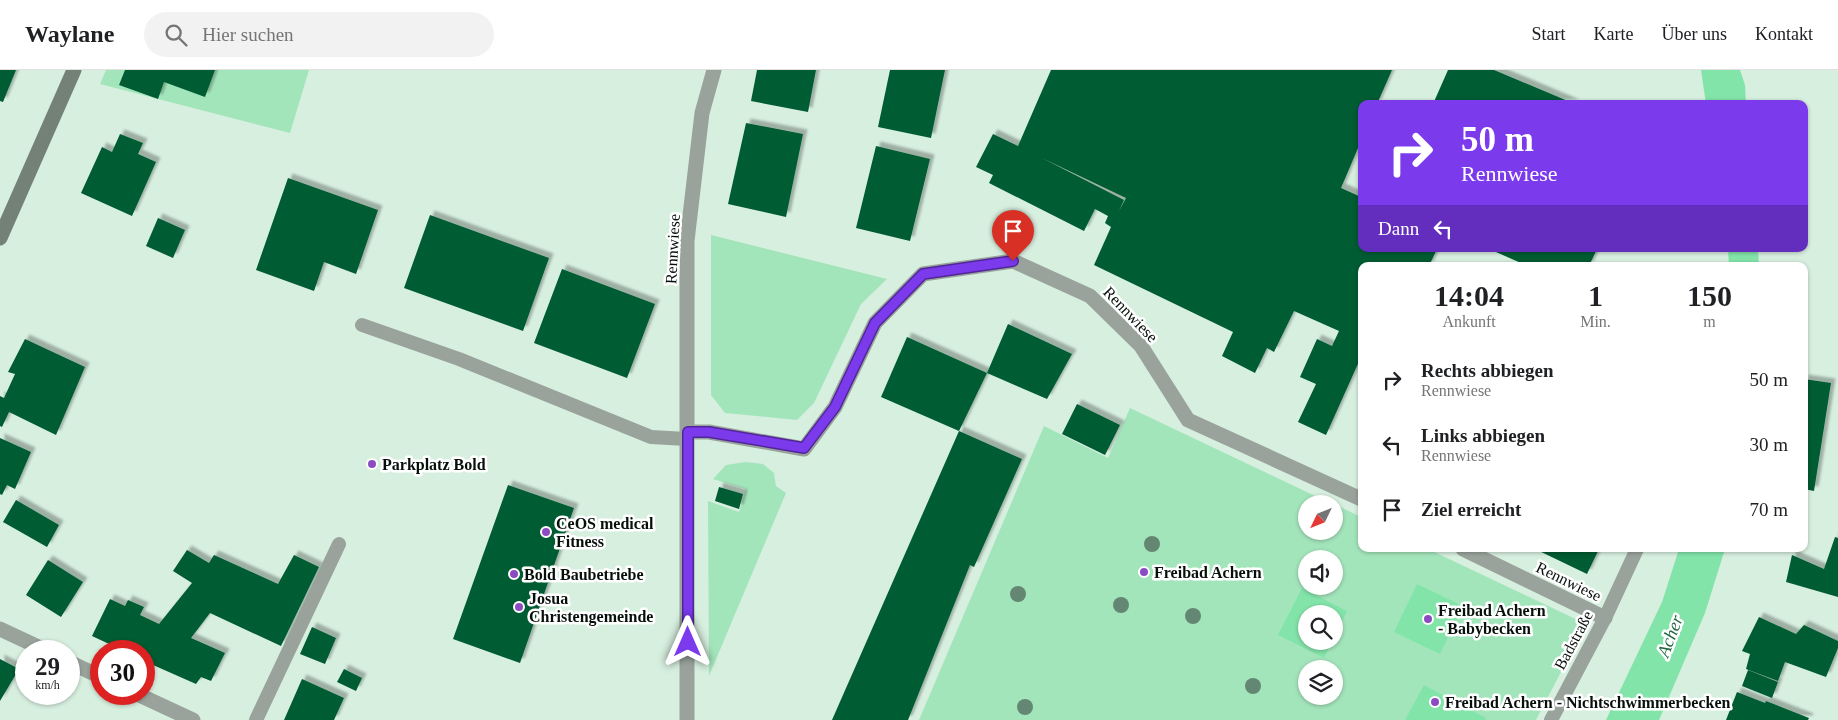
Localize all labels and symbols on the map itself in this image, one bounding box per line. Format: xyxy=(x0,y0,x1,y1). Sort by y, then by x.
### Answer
pin xyxy=(992,210,1034,261)
street label: Rennwiese xyxy=(662,214,683,285)
street label: Rennwiese xyxy=(1100,283,1161,346)
place label: Parkplatz Bold xyxy=(382,456,486,474)
marker: Parkplatz Bold xyxy=(366,458,378,470)
north arrow xyxy=(1298,495,1342,540)
place label: CeOS medical Fitness xyxy=(556,515,654,550)
marker: CeOS medical Fitness xyxy=(540,526,552,538)
street label: Rennwiese xyxy=(1534,558,1604,604)
place label: Freibad Achern xyxy=(1154,564,1262,581)
place label: Bold Baubetriebe xyxy=(524,566,644,583)
marker: Freibad Achern xyxy=(1138,566,1150,578)
marker: Bold Baubetriebe xyxy=(508,568,520,580)
place label: Josua Christengemeinde xyxy=(529,590,653,626)
marker: Josua Christengemeinde xyxy=(513,601,525,613)
place label: Freibad Achern - Babybecken xyxy=(1438,602,1546,638)
street label: Badstraße xyxy=(1551,608,1596,672)
water label: Acher xyxy=(1653,611,1687,661)
marker: Freibad Achern - Babybecken xyxy=(1422,613,1434,625)
position arrow xyxy=(661,615,713,667)
speed limit sign: 30 xyxy=(90,640,155,705)
place label: Freibad Achern - Nichtschwimmerbecken xyxy=(1445,694,1731,711)
marker: Freibad Achern - Nichtschwimmerbecken xyxy=(1429,696,1441,708)

